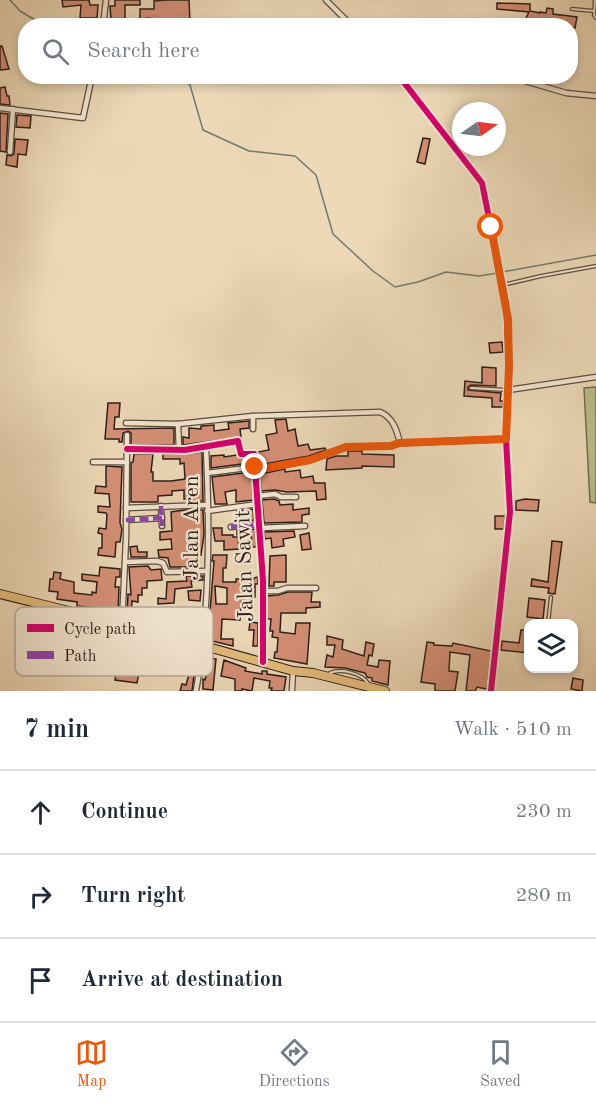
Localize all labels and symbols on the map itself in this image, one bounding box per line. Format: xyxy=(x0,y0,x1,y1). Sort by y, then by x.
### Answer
north arrow xyxy=(452,102,506,156)
route start xyxy=(477,213,503,239)
route end xyxy=(241,453,267,479)
street label: Jalan Aren xyxy=(181,475,203,581)
street label: Jalan Sawit xyxy=(232,509,258,622)
legend xyxy=(15,607,213,676)
text: Cycle path xyxy=(64,622,136,638)
text: Path xyxy=(64,649,97,665)

